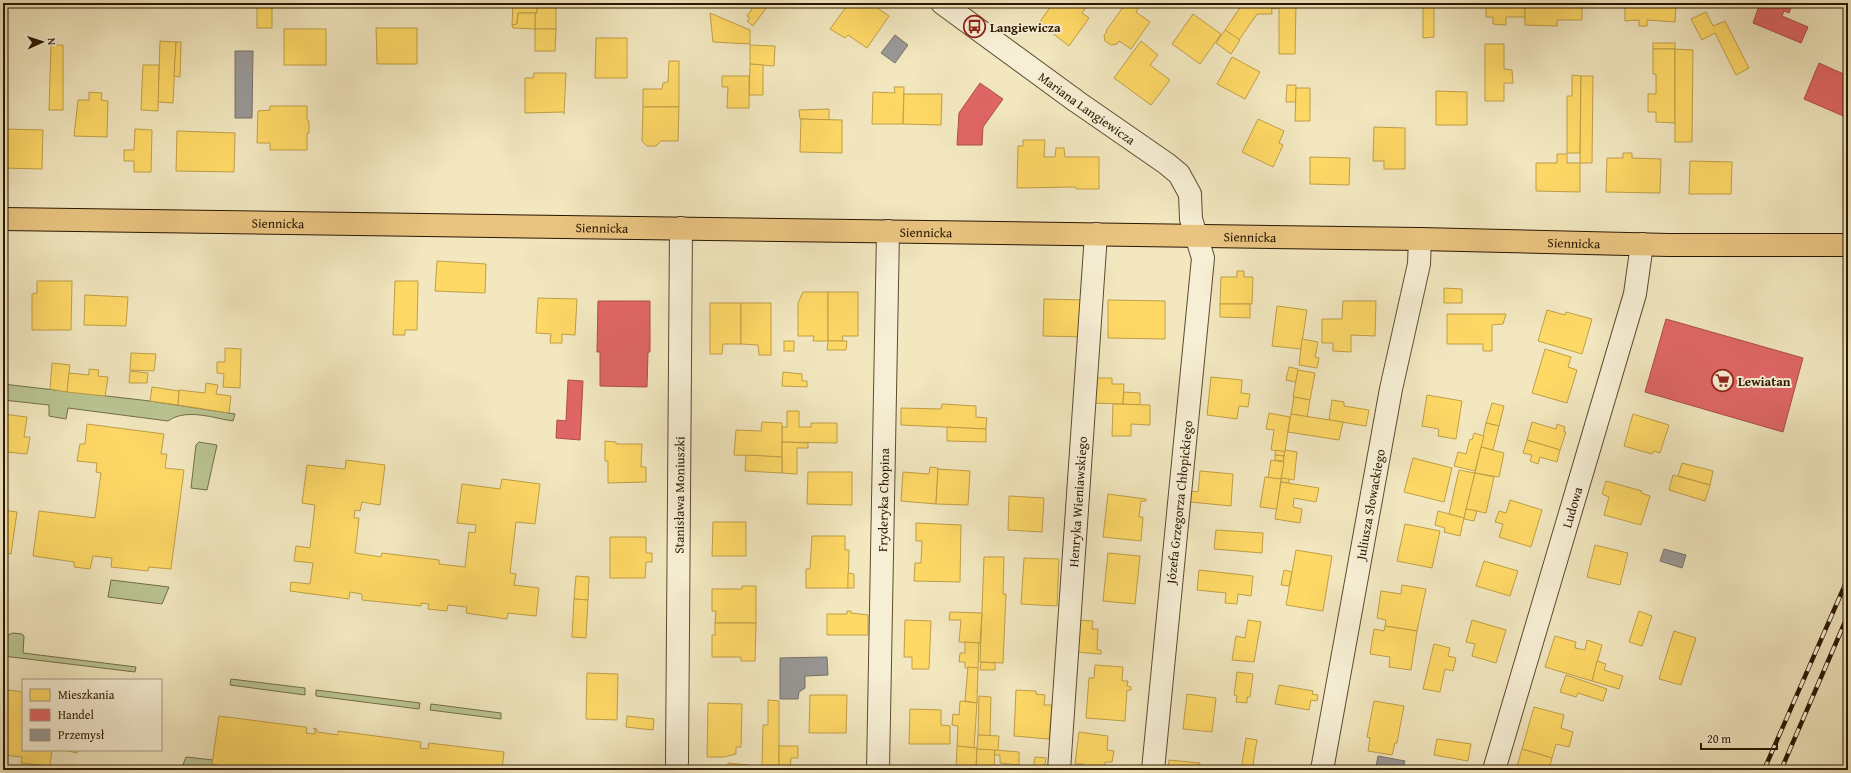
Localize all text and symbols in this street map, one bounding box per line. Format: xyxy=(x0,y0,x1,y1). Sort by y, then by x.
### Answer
bus stop icon: Langiewicza xyxy=(961,14,987,40)
place label: Langiewicza xyxy=(990,18,1061,37)
north arrow xyxy=(22,22,62,62)
text: N xyxy=(44,37,60,46)
street label: Mariana Langiewicza xyxy=(1034,67,1140,150)
street label: Siennicka xyxy=(251,214,305,233)
street label: Siennicka xyxy=(575,218,629,238)
street label: Siennicka xyxy=(899,223,953,242)
street label: Siennicka xyxy=(1223,227,1277,247)
street label: Siennicka xyxy=(1547,233,1601,253)
supermarket icon: Lewiatan xyxy=(1710,368,1736,394)
place label: Lewiatan xyxy=(1738,372,1791,391)
street label: Józefa Grzegorza Chłopickiego xyxy=(1161,419,1198,587)
street label: Henryka Wieniawskiego xyxy=(1064,435,1092,568)
street label: Stanisława Moniuszki xyxy=(670,436,689,554)
street label: Fryderyka Chopina xyxy=(873,447,894,552)
street label: Juliusza Słowackiego xyxy=(1351,447,1390,563)
street label: Ludowa xyxy=(1557,484,1588,530)
legend xyxy=(22,679,162,751)
text: Mieszkania xyxy=(58,686,115,703)
text: Handel xyxy=(58,706,94,723)
scale bar xyxy=(1701,725,1777,751)
text: Przemysł xyxy=(58,726,105,743)
text: 20 m xyxy=(1707,730,1731,747)

